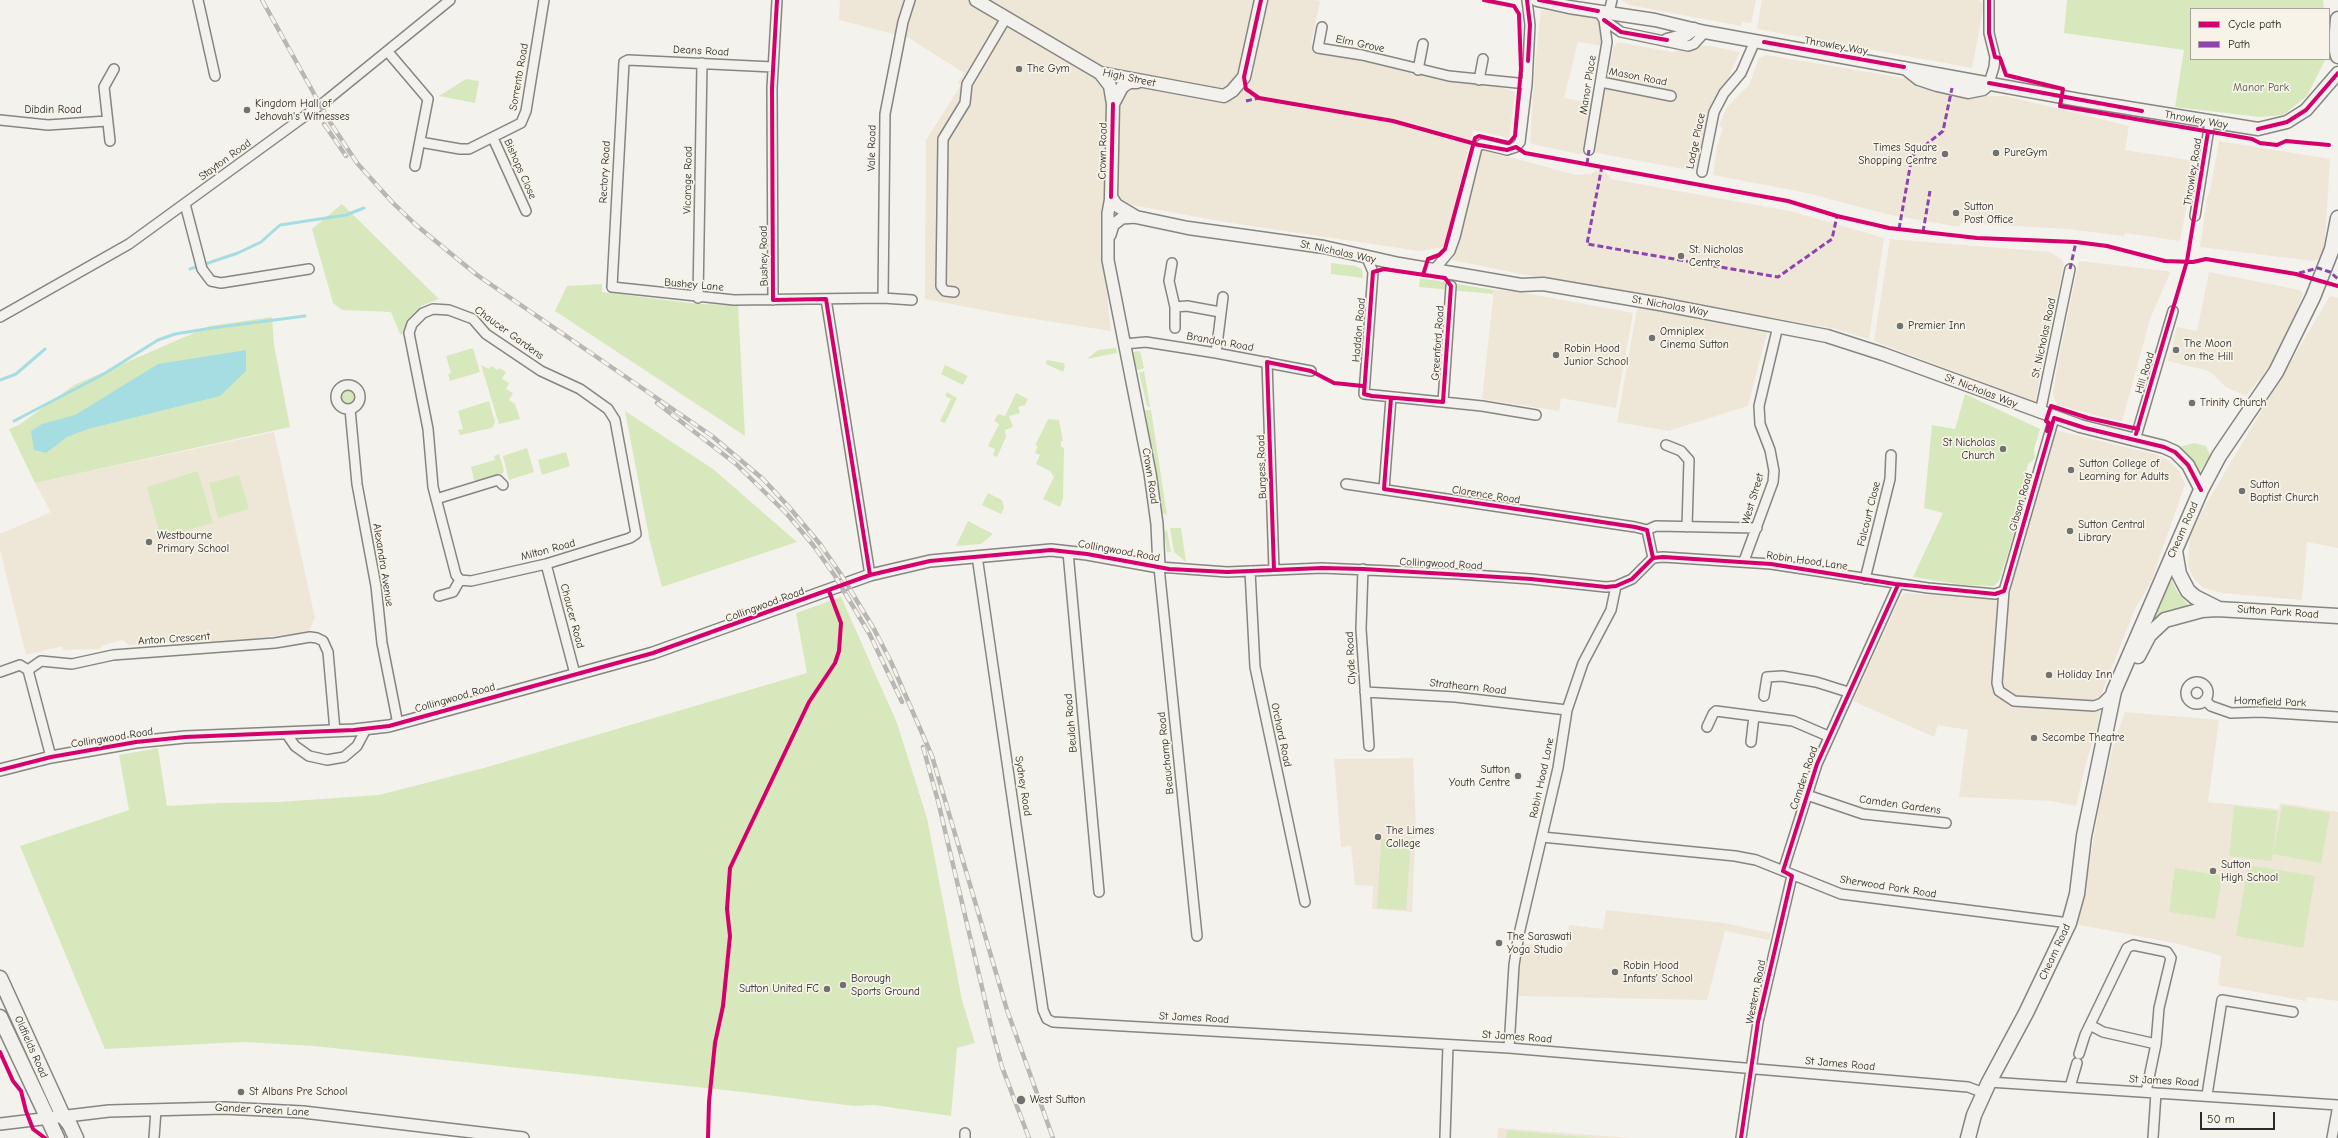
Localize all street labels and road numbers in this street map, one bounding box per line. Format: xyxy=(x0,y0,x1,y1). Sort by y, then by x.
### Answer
street label: Elm Grove xyxy=(1334,32,1386,56)
street label: Throwley Way xyxy=(1803,34,1869,58)
street label: Sorrento Road xyxy=(507,42,531,112)
street label: Deans Road xyxy=(673,43,729,59)
street label: Manor Place xyxy=(1577,54,1599,116)
street label: Mason Road xyxy=(1608,65,1668,89)
street label: High Street xyxy=(1102,66,1156,90)
street label: Dibdin Road xyxy=(24,103,82,117)
street label: Throwley Way xyxy=(2163,108,2229,132)
street label: Lodge Place xyxy=(1684,112,1708,170)
street label: Crown Road xyxy=(1096,123,1110,179)
street label: Vale Road xyxy=(865,125,879,171)
street label: Stayton Road xyxy=(196,137,254,183)
street label: Bishops Close xyxy=(501,137,539,201)
street label: Throwley Road xyxy=(2181,137,2205,207)
street label: Rectory Road xyxy=(597,140,613,204)
street label: Vicarage Road xyxy=(681,146,695,214)
street label: Bushey Road xyxy=(757,226,771,286)
street label: St. Nicholas Way xyxy=(1299,238,1377,266)
street label: Bushey Lane xyxy=(664,276,724,294)
street label: St. Nicholas Way xyxy=(1631,293,1709,319)
street label: Haddon Road xyxy=(1350,297,1368,363)
street label: St. Nicholas Road xyxy=(2029,297,2059,379)
street label: Chaucer Gardens xyxy=(472,303,546,363)
street label: Greenford Road xyxy=(1429,305,1447,381)
street label: Brandon Road xyxy=(1185,330,1255,354)
street label: Hill Road xyxy=(2132,351,2158,395)
street label: St. Nicholas Way xyxy=(1943,371,2019,411)
street label: Burgess Road xyxy=(1254,435,1270,499)
street label: Crown Road xyxy=(1139,447,1161,505)
street label: Gibson Road xyxy=(2006,471,2036,533)
street label: West Street xyxy=(1739,472,1767,526)
street label: Falcourt Close xyxy=(1855,480,1883,548)
street label: Clarence Road xyxy=(1451,483,1521,507)
street label: Cheam Road xyxy=(2165,500,2201,560)
street label: Alexandra Avenue xyxy=(370,523,396,607)
street label: Milton Road xyxy=(519,536,577,564)
street label: Collingwood Road xyxy=(1077,537,1161,565)
street label: Robin Hood Lane xyxy=(1765,549,1849,573)
street label: Collingwood Road xyxy=(1399,555,1483,573)
street label: Chaucer Road xyxy=(557,582,587,650)
street label: Collingwood Road xyxy=(724,585,806,625)
street label: Sutton Park Road xyxy=(2237,603,2319,621)
street label: Anton Crescent xyxy=(138,630,210,648)
street label: Clyde Road xyxy=(1343,631,1359,685)
street label: Strathearn Road xyxy=(1429,676,1507,698)
street label: Collingwood Road xyxy=(413,680,497,716)
street label: Beulah Road xyxy=(1062,693,1080,753)
street label: Homefield Park xyxy=(2234,694,2306,710)
street label: Orchard Road xyxy=(1268,702,1294,768)
street label: Beauchamp Road xyxy=(1155,711,1177,795)
street label: Collingwood Road xyxy=(70,725,154,751)
street label: Robin Hood Lane xyxy=(1527,736,1557,820)
street label: Camden Road xyxy=(1787,744,1821,812)
street label: Sydney Road xyxy=(1012,755,1034,817)
street label: Camden Gardens xyxy=(1858,793,1942,817)
street label: Sherwood Park Road xyxy=(1839,873,1937,901)
street label: Cheam Road xyxy=(2036,922,2074,982)
street label: Western Road xyxy=(1743,959,1769,1025)
street label: St James Road xyxy=(1159,1010,1229,1026)
street label: Oldfields Road xyxy=(11,1014,51,1080)
street label: St James Road xyxy=(1482,1028,1552,1046)
street label: St James Road xyxy=(1804,1054,1876,1074)
street label: St James Road xyxy=(2129,1073,2199,1089)
street label: Gander Green Lane xyxy=(215,1101,309,1119)

